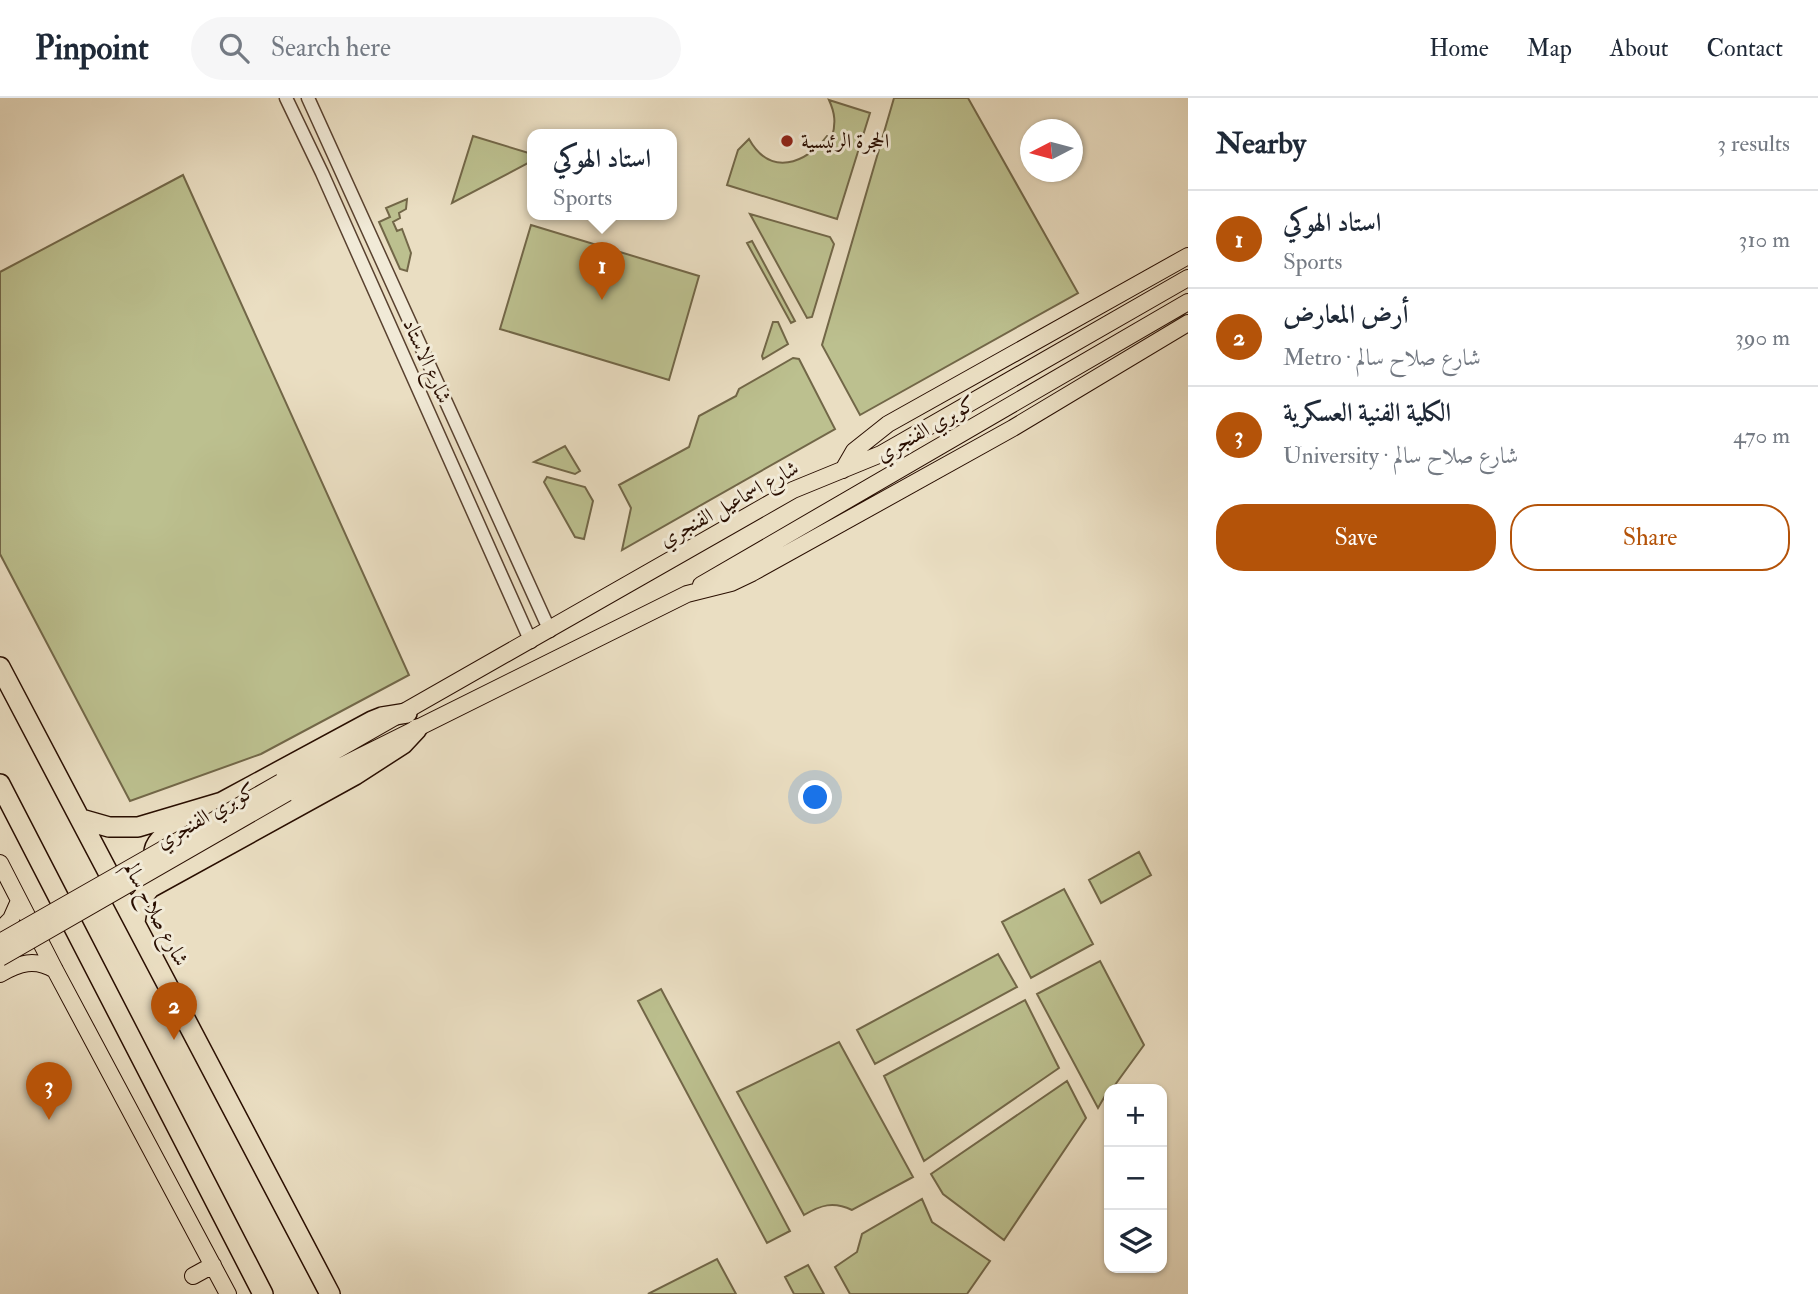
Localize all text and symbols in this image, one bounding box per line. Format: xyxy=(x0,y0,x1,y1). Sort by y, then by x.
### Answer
search box xyxy=(191,17,681,80)
text: Pinpoint xyxy=(35,28,149,69)
icon: search xyxy=(215,29,253,67)
text: Search here xyxy=(271,32,391,64)
text: Home xyxy=(1429,33,1489,64)
text: Map xyxy=(1527,33,1572,64)
text: About xyxy=(1610,33,1669,64)
text: Contact xyxy=(1707,33,1783,64)
north arrow xyxy=(1020,119,1083,182)
text: Nearby xyxy=(1216,125,1306,162)
place label: الحجرة الرئيسية xyxy=(801,128,889,155)
popup xyxy=(527,129,677,220)
text: 3 results xyxy=(1717,129,1790,158)
marker: الحجرة الرئيسية xyxy=(779,133,795,149)
text: استاد الهوكي xyxy=(553,143,651,175)
text: Sports xyxy=(553,183,612,212)
text: استاد الهوكي xyxy=(1283,207,1381,239)
text: 1 xyxy=(1235,225,1243,254)
text: 310 m xyxy=(1739,225,1790,254)
pin: 1 xyxy=(579,242,625,300)
text: Sports xyxy=(1283,247,1342,276)
text: أرض المعارض xyxy=(1283,299,1409,331)
street label: شارع الاستاد xyxy=(393,314,458,409)
text: 2 xyxy=(1233,323,1245,352)
text: 390 m xyxy=(1735,323,1790,352)
text: Metro · شارع صلاح سالم xyxy=(1283,343,1481,372)
street label: كوبري الفنجري xyxy=(871,390,982,470)
text: الكلية الفنية العسكرية xyxy=(1283,397,1451,429)
text: 3 xyxy=(1235,421,1243,450)
text: 470 m xyxy=(1733,421,1790,450)
text: University · شارع صلاح سالم xyxy=(1283,441,1518,470)
street label: شارع اسماعيل الفنجري xyxy=(655,455,805,557)
button: Save xyxy=(1216,504,1496,571)
button: Share xyxy=(1510,504,1790,571)
street label: كوبري الفنجري xyxy=(151,777,262,857)
your location xyxy=(798,780,832,814)
street label: شارع صلاح سالم xyxy=(113,857,195,973)
pin: 2 xyxy=(151,982,197,1040)
pin: 3 xyxy=(26,1062,72,1120)
map controls xyxy=(1104,1084,1167,1273)
button: + xyxy=(1104,1084,1167,1147)
button: − xyxy=(1104,1147,1167,1210)
button: layers xyxy=(1104,1210,1167,1273)

